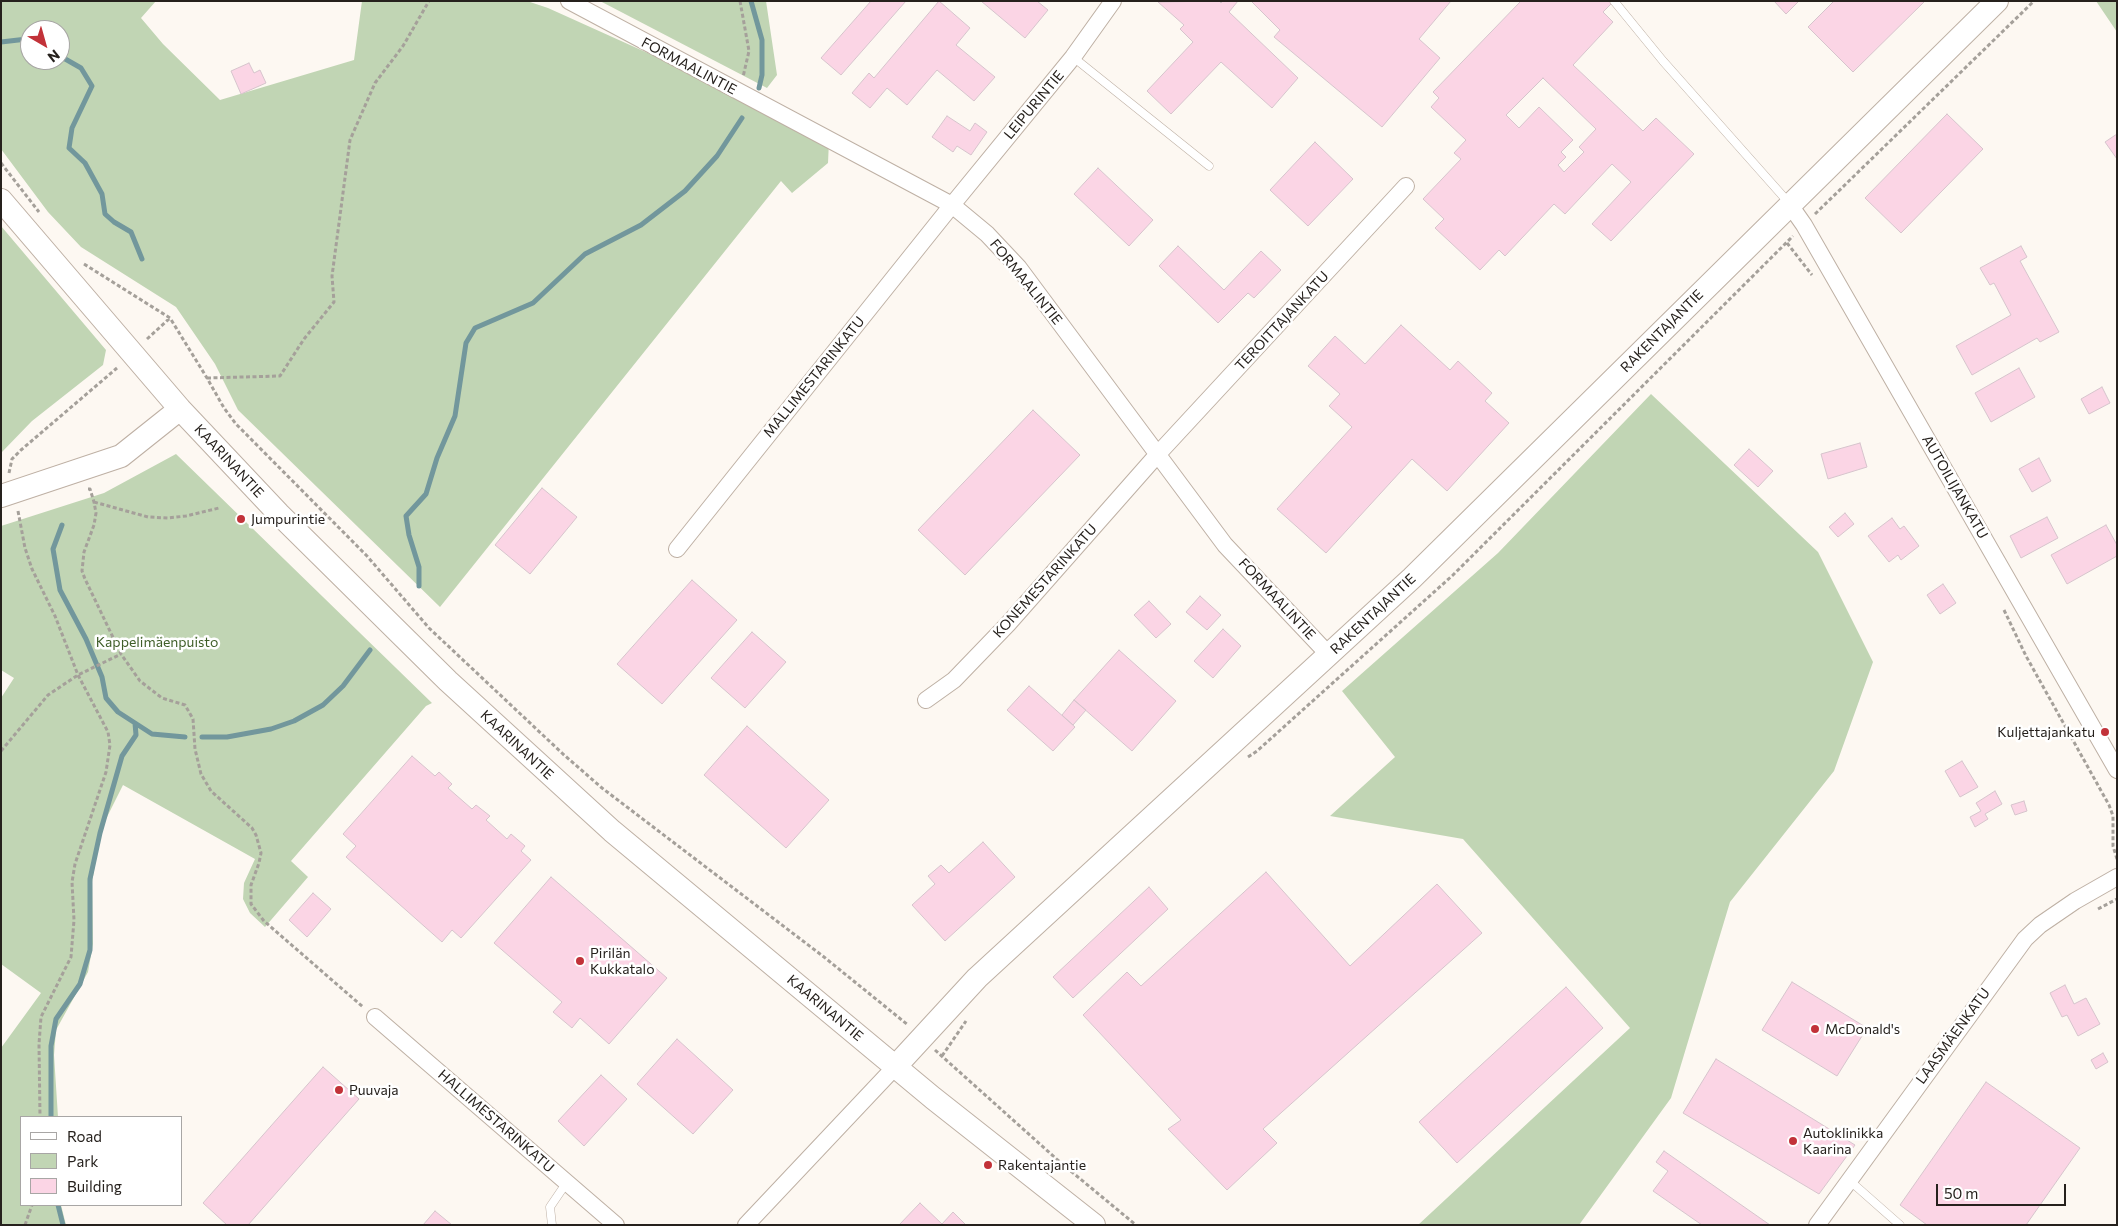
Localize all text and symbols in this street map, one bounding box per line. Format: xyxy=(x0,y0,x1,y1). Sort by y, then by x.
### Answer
north arrow xyxy=(20,20,70,70)
street label: FORMAALINTIE xyxy=(639,34,739,98)
text: N xyxy=(45,46,63,66)
street label: LEIPURINTIE xyxy=(1000,67,1068,143)
street label: FORMAALINTIE xyxy=(986,236,1066,328)
street label: TEROITTAJANKATU xyxy=(1232,268,1332,374)
street label: RAKENTAJANTIE xyxy=(1617,286,1707,376)
street label: MALLIMESTARINKATU xyxy=(760,313,868,441)
street label: KAARINANTIE xyxy=(191,421,267,501)
street label: AUTOILIJANKATU xyxy=(1919,432,1991,542)
place label: Jumpurintie xyxy=(251,511,325,527)
marker: Jumpurintie xyxy=(235,513,247,525)
street label: KONEMESTARINKATU xyxy=(989,521,1101,641)
street label: FORMAALINTIE xyxy=(1235,555,1319,643)
street label: RAKENTAJANTIE xyxy=(1327,570,1419,658)
park label: Kappelimäenpuisto xyxy=(96,634,218,650)
street label: KAARINANTIE xyxy=(477,707,557,783)
place label: Kuljettajankatu xyxy=(1997,724,2095,740)
marker: Kuljettajankatu xyxy=(2099,726,2111,738)
place label: Pirilän Kukkatalo xyxy=(590,945,655,978)
marker: Pirilän Kukkatalo xyxy=(574,955,586,967)
street label: KAARINANTIE xyxy=(784,971,866,1045)
street label: LAASMÄENKATU xyxy=(1913,985,1993,1087)
place label: McDonald's xyxy=(1825,1021,1900,1037)
marker: McDonald's xyxy=(1809,1023,1821,1035)
street label: HALLIMESTARINKATU xyxy=(435,1066,557,1176)
place label: Puuvaja xyxy=(349,1082,399,1098)
marker: Puuvaja xyxy=(333,1084,345,1096)
legend xyxy=(20,1116,182,1206)
place label: Autoklinikka Kaarina xyxy=(1803,1125,1883,1158)
text: Road xyxy=(67,1127,102,1145)
marker: Autoklinikka Kaarina xyxy=(1787,1135,1799,1147)
text: Park xyxy=(67,1152,98,1170)
place label: Rakentajantie xyxy=(998,1157,1086,1173)
marker: Rakentajantie xyxy=(982,1159,994,1171)
scale bar xyxy=(1938,1174,2068,1206)
text: Building xyxy=(67,1177,122,1195)
text: 50 m xyxy=(1944,1184,1978,1202)

